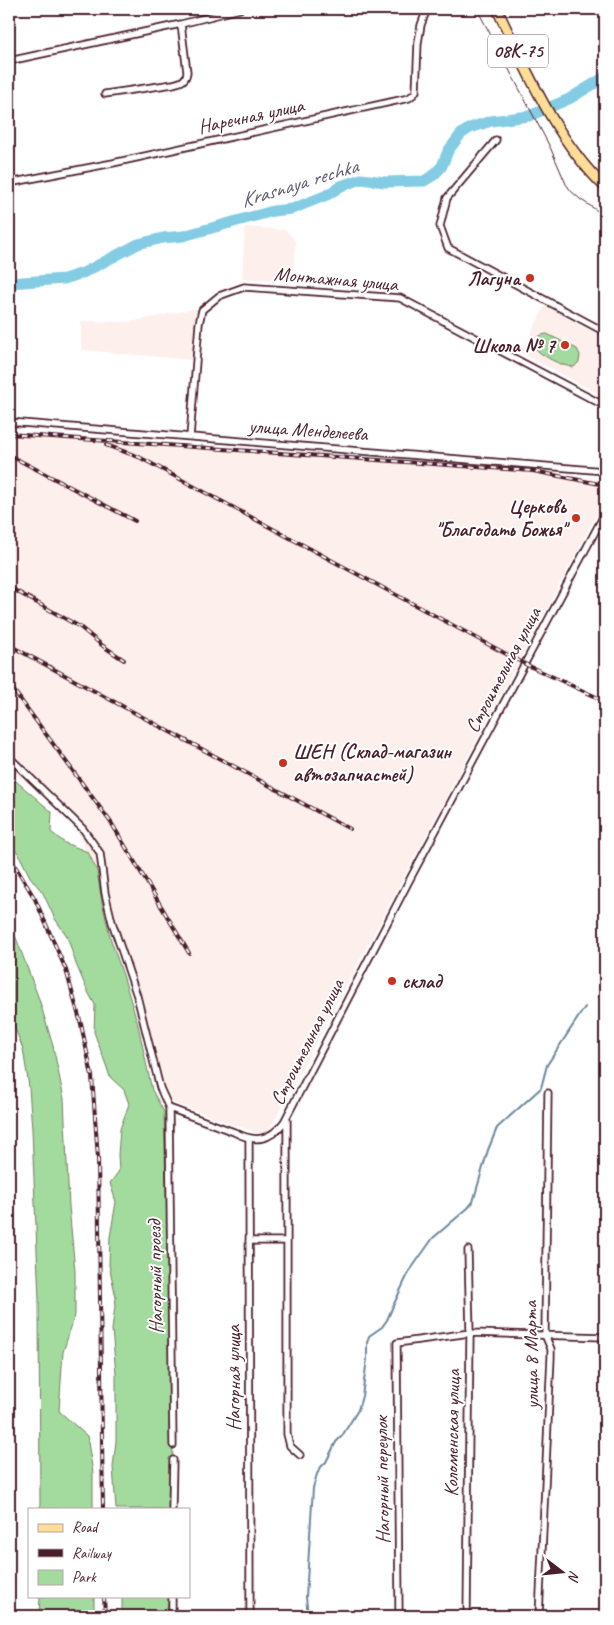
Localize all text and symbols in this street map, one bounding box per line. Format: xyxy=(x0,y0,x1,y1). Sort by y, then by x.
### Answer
road number: 08К-75 xyxy=(488,34,548,68)
street label: Наречная улица xyxy=(196,92,307,139)
water label: Krasnaya rechka xyxy=(237,152,363,213)
street label: Монтажная улица xyxy=(273,261,400,297)
place label: Лагуна xyxy=(467,266,522,292)
marker: Лагуна xyxy=(524,272,536,284)
place label: Школа № 7 xyxy=(472,333,557,358)
marker: Школа № 7 xyxy=(559,339,571,351)
street label: улица Менделеева xyxy=(247,413,370,447)
place label: Церковь "Благодать Божья" xyxy=(435,494,570,542)
marker: Церковь "Благодать Божья" xyxy=(570,512,582,524)
street label: Строительная улица xyxy=(459,601,547,737)
place label: ШЕН (Склад-магазин автозапчастей) xyxy=(293,739,452,787)
marker: ШЕН (Склад-магазин автозапчастей) xyxy=(277,757,289,769)
place label: склад xyxy=(402,969,444,994)
street label: Строительная улица xyxy=(264,973,350,1109)
marker: склад xyxy=(386,975,398,987)
street label: Нагорный проезд xyxy=(141,1218,168,1334)
street label: улица 8 Марта xyxy=(518,1299,544,1410)
street label: Нагорная улица xyxy=(221,1324,246,1431)
street label: Коломенская улица xyxy=(438,1367,466,1497)
street label: Нагорный переулок xyxy=(368,1414,396,1544)
legend xyxy=(28,1508,190,1598)
text: Road xyxy=(72,1518,99,1537)
text: Railway xyxy=(72,1544,113,1563)
north arrow xyxy=(536,1548,586,1598)
text: Park xyxy=(72,1568,97,1587)
text: N xyxy=(564,1569,583,1584)

